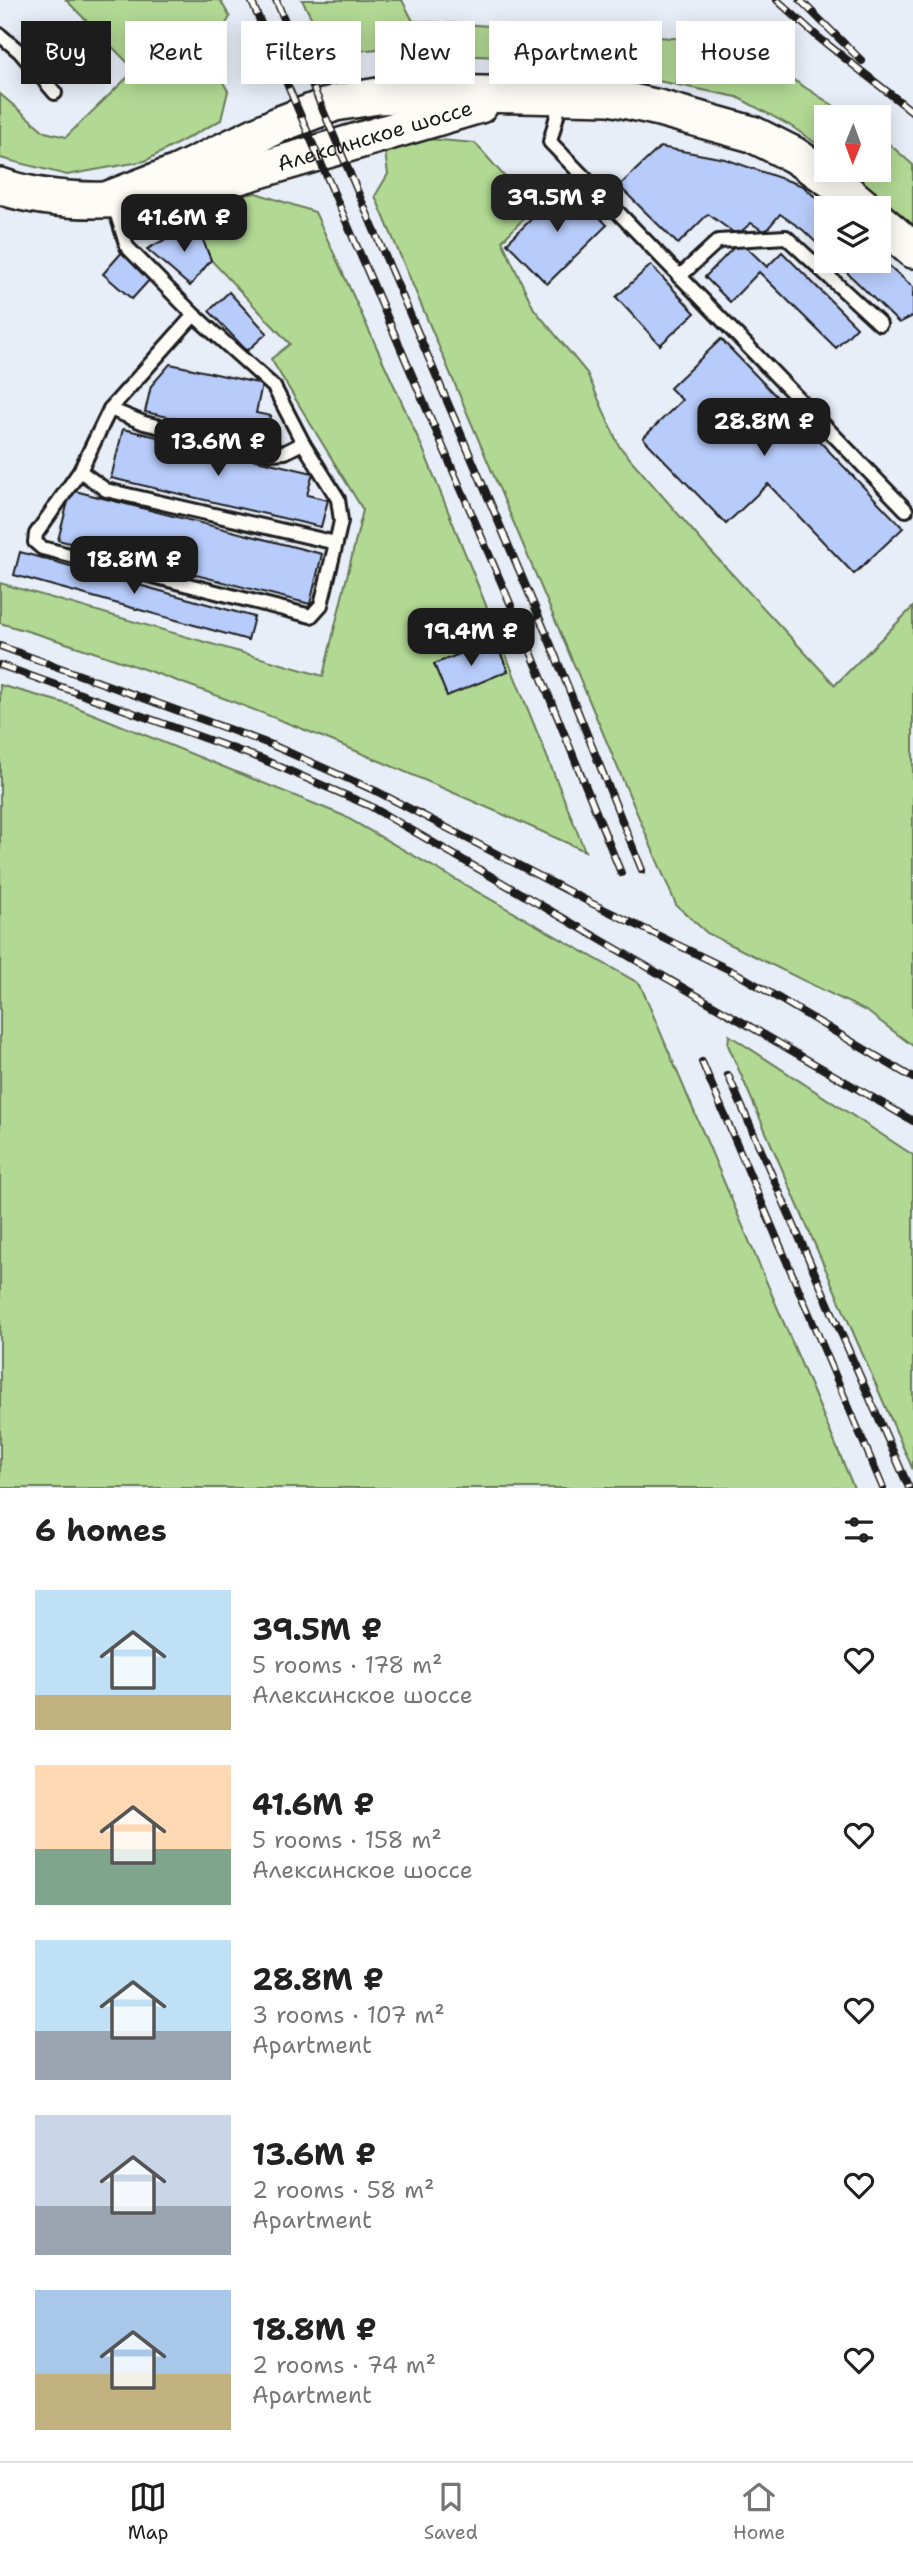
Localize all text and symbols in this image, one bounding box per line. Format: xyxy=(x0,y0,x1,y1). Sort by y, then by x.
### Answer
chip: Buy xyxy=(21,21,111,84)
chip: Rent xyxy=(125,21,227,84)
chip: Filters xyxy=(241,21,361,84)
chip: New xyxy=(375,21,475,84)
chip: Apartment xyxy=(489,21,662,84)
chip: House xyxy=(676,21,795,84)
street label: Алексинское шоссе xyxy=(274,94,476,178)
north arrow xyxy=(814,105,891,182)
map controls xyxy=(814,105,891,273)
pin: 39.5M ₽ xyxy=(492,174,622,234)
text: 39.5M ₽ xyxy=(507,182,607,212)
pin: 41.6M ₽ xyxy=(119,194,249,254)
button: layers xyxy=(814,196,891,273)
text: 41.6M ₽ xyxy=(137,202,231,232)
pin: 28.8M ₽ xyxy=(699,398,829,458)
text: 28.8M ₽ xyxy=(713,406,815,436)
pin: 13.6M ₽ xyxy=(153,419,283,478)
text: 13.6M ₽ xyxy=(170,426,266,456)
pin: 18.8M ₽ xyxy=(69,536,199,596)
text: 18.8M ₽ xyxy=(86,544,182,574)
pin: 19.4M ₽ xyxy=(406,608,536,668)
text: 19.4M ₽ xyxy=(424,616,518,646)
text: 6 homes xyxy=(35,1510,167,1551)
icon: filters xyxy=(840,1511,878,1549)
text: 39.5M ₽ xyxy=(252,1609,382,1650)
icon: home xyxy=(91,1618,175,1702)
icon: heart xyxy=(840,1641,878,1679)
text: 5 rooms · 178 m² xyxy=(252,1650,443,1680)
text: Алексинское шоссе xyxy=(252,1680,473,1710)
text: 41.6M ₽ xyxy=(252,1784,374,1825)
icon: home xyxy=(91,1793,175,1877)
icon: heart xyxy=(840,1816,878,1854)
text: 5 rooms · 158 m² xyxy=(252,1825,442,1855)
text: Алексинское шоссе xyxy=(252,1855,473,1885)
text: 28.8M ₽ xyxy=(252,1959,384,2000)
icon: home xyxy=(91,1968,175,2052)
icon: heart xyxy=(840,1991,878,2029)
text: 3 rooms · 107 m² xyxy=(252,2000,445,2030)
text: Apartment xyxy=(252,2030,372,2060)
text: 13.6M ₽ xyxy=(252,2134,376,2175)
icon: home xyxy=(91,2143,175,2227)
icon: heart xyxy=(840,2166,878,2204)
text: 2 rooms · 58 m² xyxy=(252,2175,435,2205)
text: Apartment xyxy=(252,2205,372,2235)
text: 18.8M ₽ xyxy=(252,2309,377,2350)
icon: home xyxy=(91,2318,175,2402)
icon: heart xyxy=(840,2341,878,2379)
text: 2 rooms · 74 m² xyxy=(252,2350,436,2380)
text: Apartment xyxy=(252,2380,372,2410)
tab: Map xyxy=(128,2478,168,2545)
tab: Saved xyxy=(424,2478,478,2545)
tab: Home xyxy=(733,2478,785,2545)

